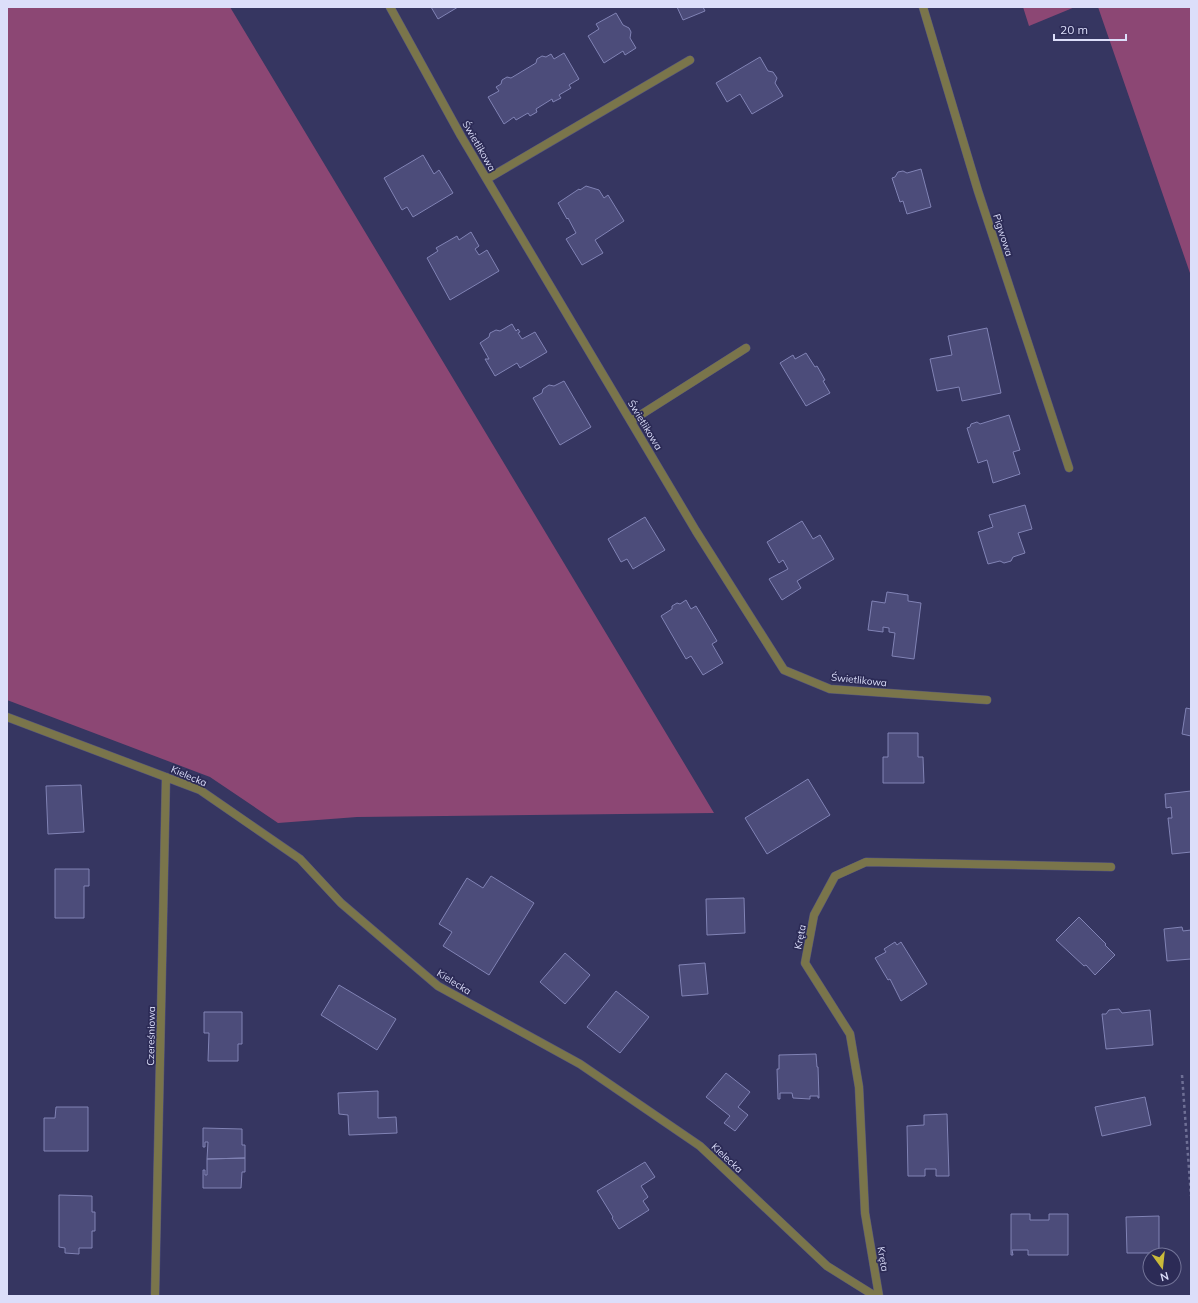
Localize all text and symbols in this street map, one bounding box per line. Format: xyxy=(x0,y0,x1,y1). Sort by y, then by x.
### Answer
scale bar xyxy=(1054,16,1126,42)
text: 20 m xyxy=(1060,22,1088,37)
street label: Świetlikowa xyxy=(459,118,499,174)
street label: Pigwowa xyxy=(990,212,1016,258)
street label: Świetlikowa xyxy=(625,398,665,452)
street label: Świetlikowa xyxy=(830,671,888,689)
street label: Kielecka xyxy=(169,763,209,789)
street label: Kręta xyxy=(791,924,809,950)
street label: Kielecka xyxy=(434,966,474,998)
street label: Czereśniowa xyxy=(144,1006,158,1066)
street label: Kielecka xyxy=(709,1140,745,1176)
street label: Kręta xyxy=(874,1246,892,1272)
north arrow xyxy=(1142,1247,1182,1287)
text: N xyxy=(1159,1269,1170,1284)

